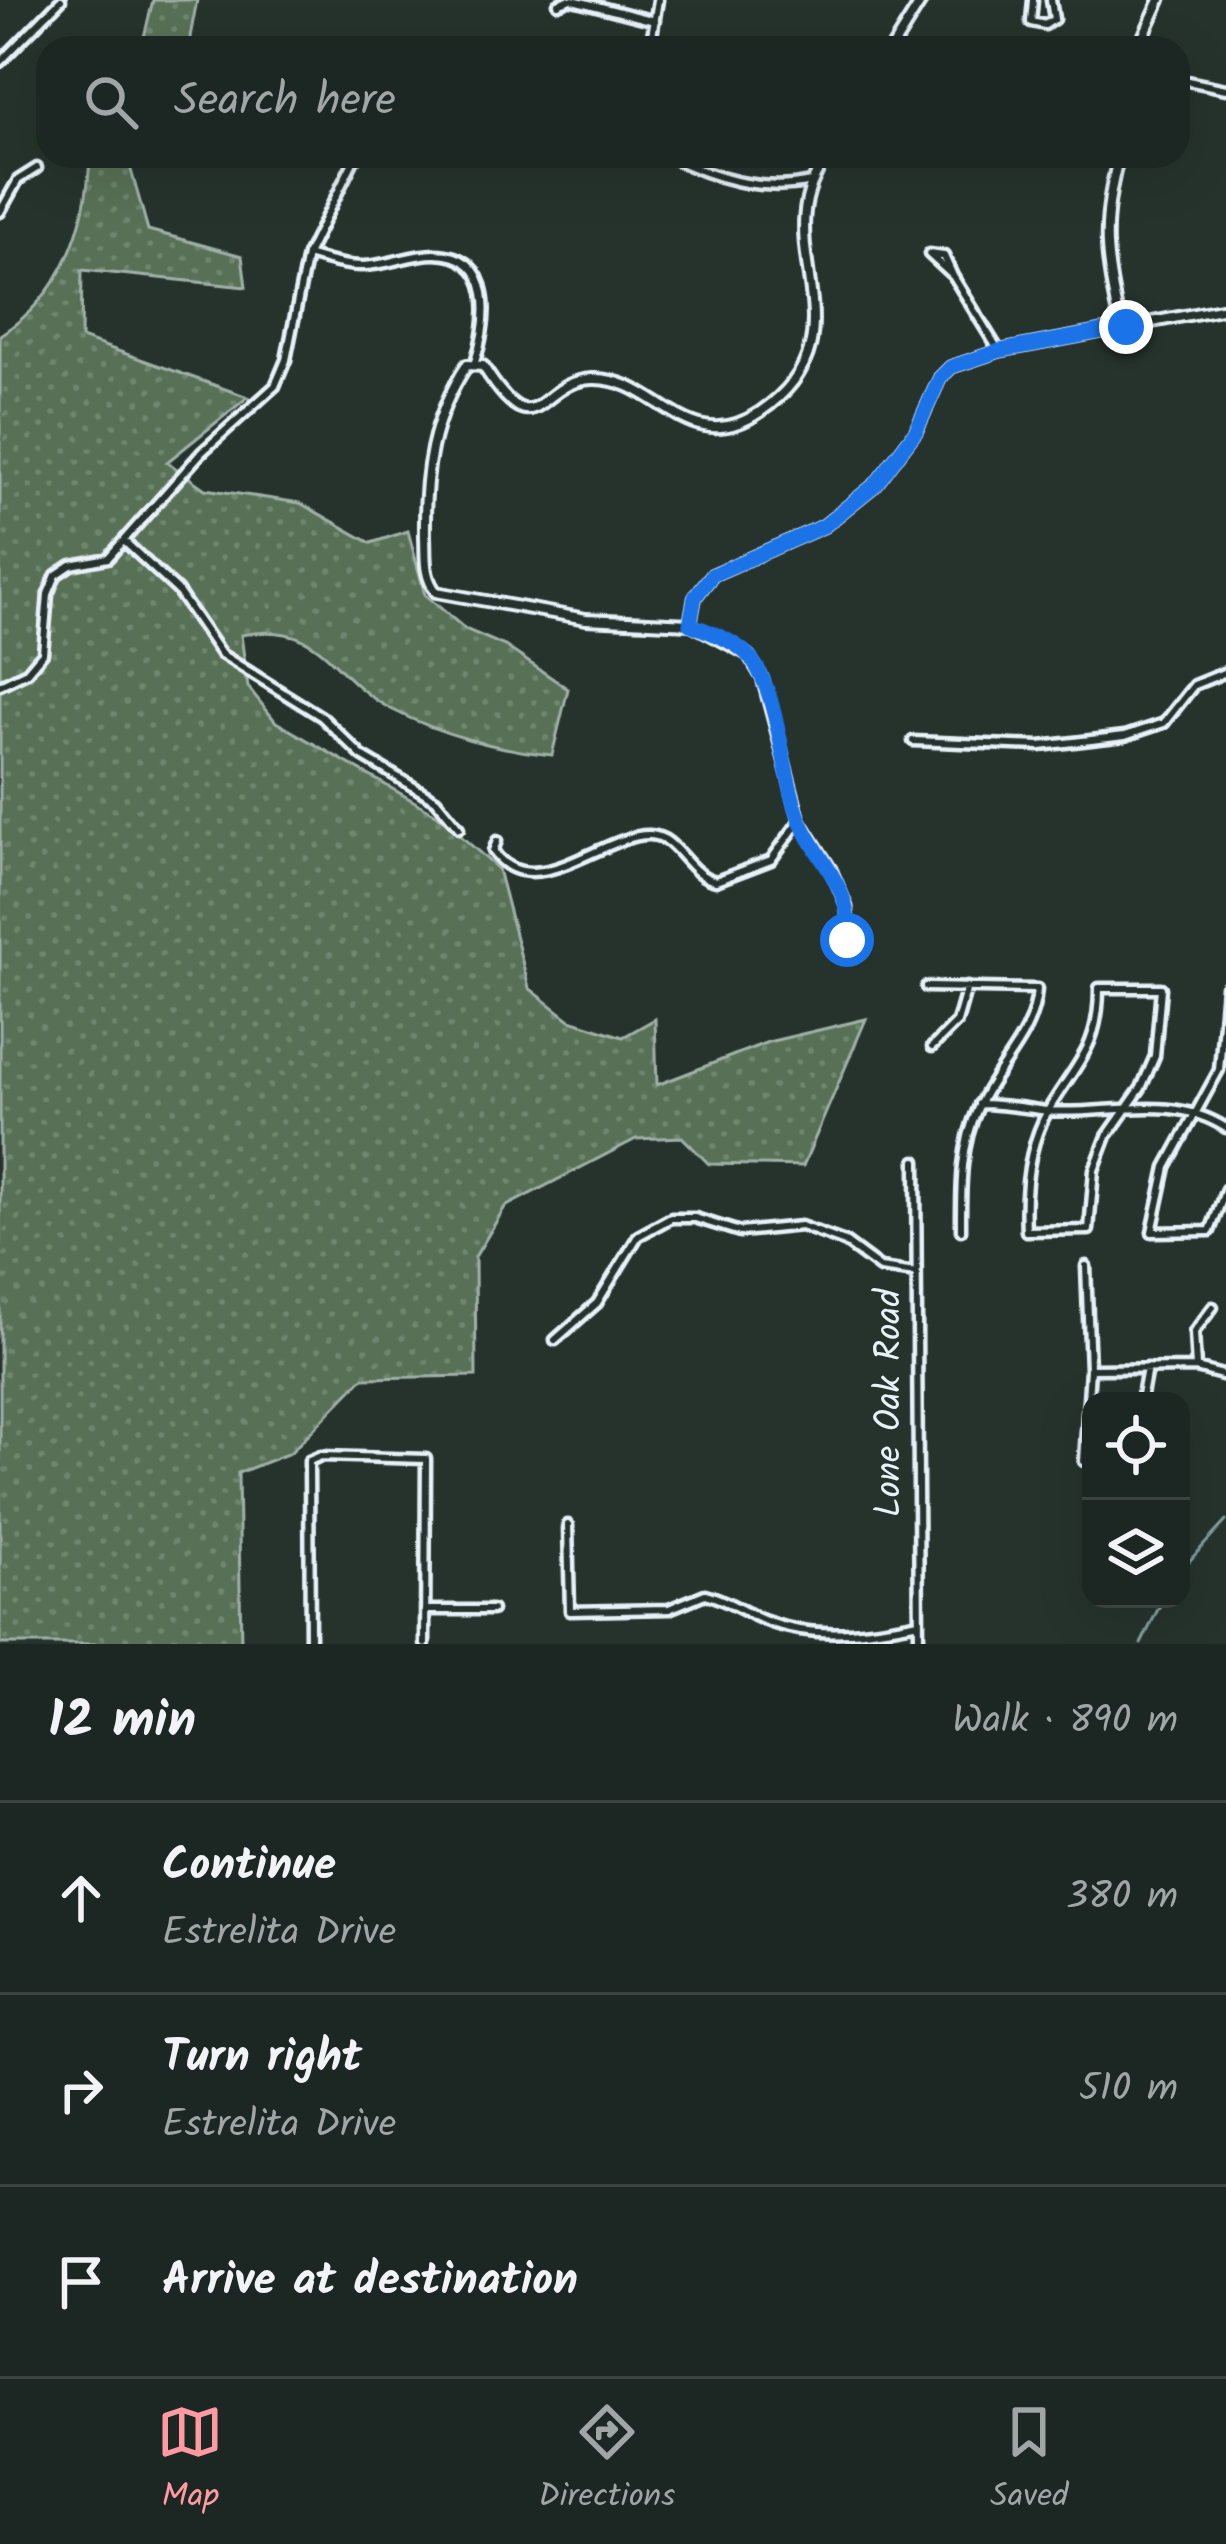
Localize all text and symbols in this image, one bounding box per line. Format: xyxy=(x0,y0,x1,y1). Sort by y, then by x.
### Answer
search box xyxy=(36,36,1190,168)
text: Search here xyxy=(174,66,396,138)
icon: search xyxy=(78,69,144,135)
route end xyxy=(1099,300,1153,354)
route start xyxy=(820,913,874,967)
street label: Lone Oak Road xyxy=(862,1288,919,1517)
map controls xyxy=(1082,1392,1190,1608)
button: locate xyxy=(1082,1392,1190,1500)
button: layers xyxy=(1082,1500,1190,1608)
text: 12 min xyxy=(48,1682,196,1763)
text: Walk · 890 m xyxy=(952,1691,1178,1753)
text: Continue xyxy=(162,1831,336,1903)
icon: ahead xyxy=(48,1865,114,1931)
text: 380 m xyxy=(1066,1867,1178,1929)
text: Estrelita Drive xyxy=(162,1903,396,1965)
text: Turn right xyxy=(162,2023,362,2095)
icon: right xyxy=(48,2057,114,2123)
text: 510 m xyxy=(1079,2059,1178,2121)
text: Estrelita Drive xyxy=(162,2095,396,2157)
text: Arrive at destination xyxy=(162,2246,578,2318)
icon: arrive xyxy=(48,2249,114,2315)
tab: Map xyxy=(157,2399,223,2524)
tab: Directions xyxy=(538,2399,675,2524)
tab: Saved xyxy=(990,2399,1069,2524)

